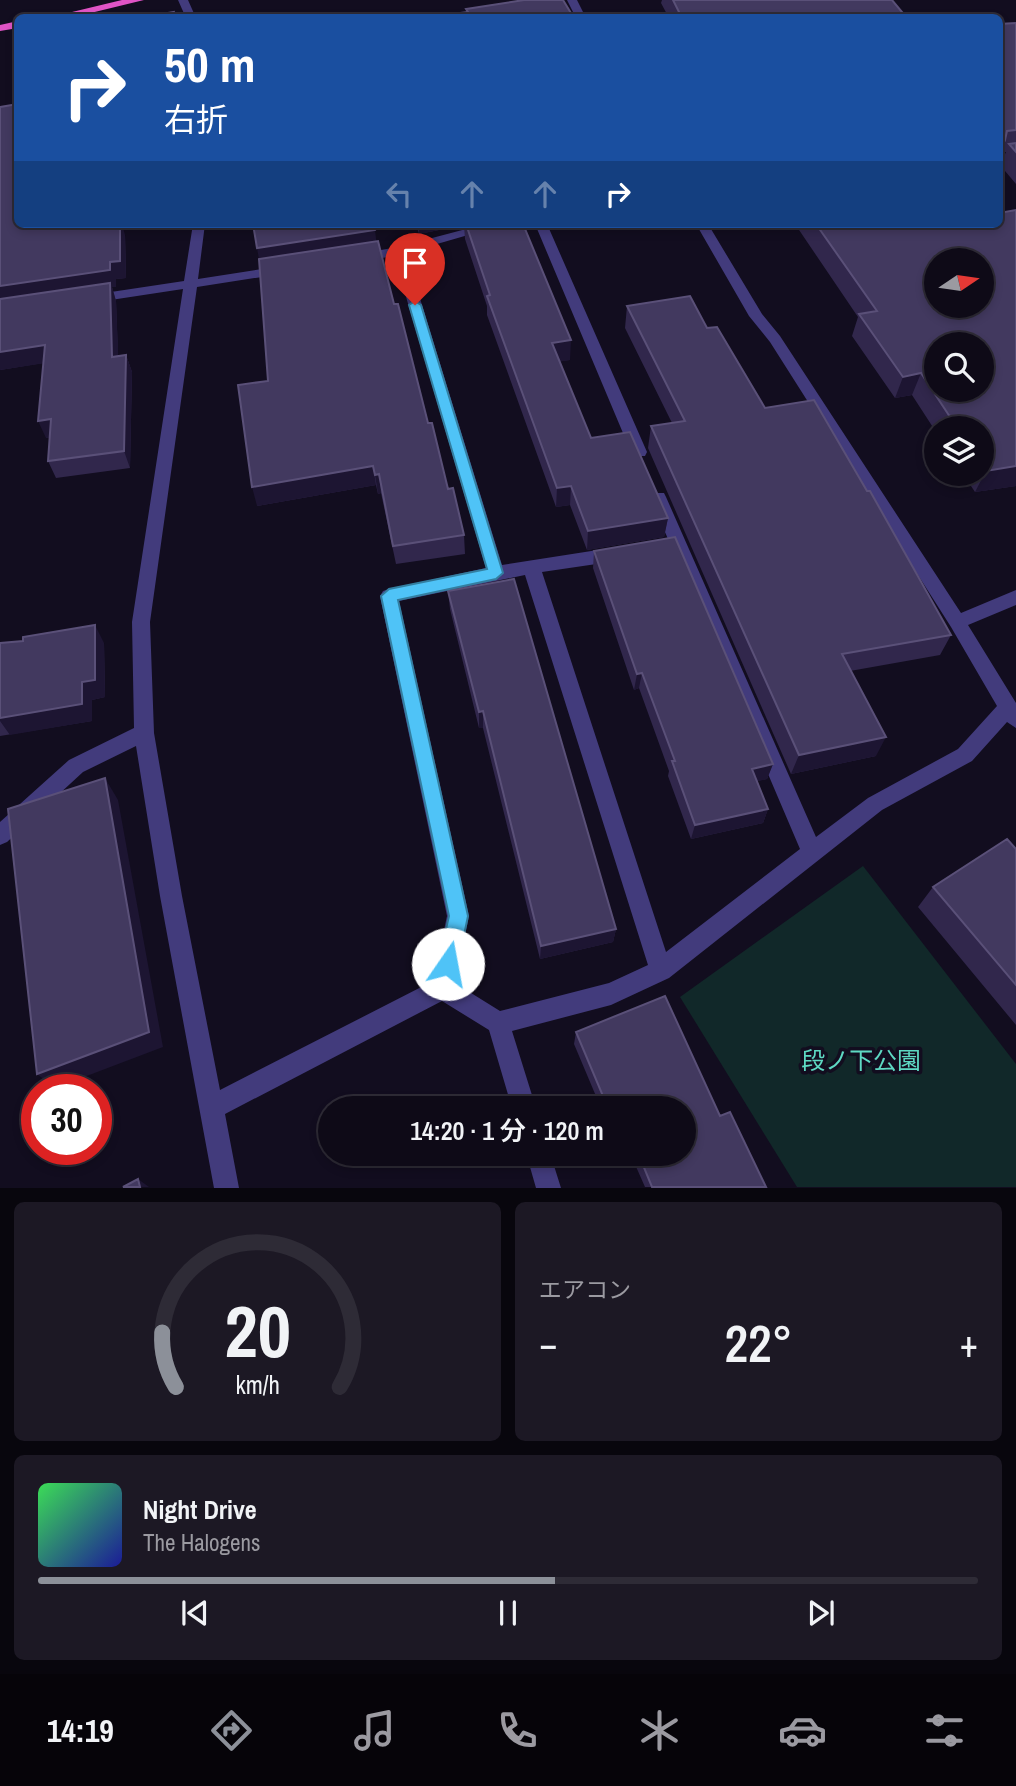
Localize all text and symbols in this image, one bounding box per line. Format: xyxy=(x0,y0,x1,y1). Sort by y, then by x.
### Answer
text: 50 m xyxy=(164,31,256,97)
icon: right xyxy=(49,42,140,133)
text: 右折 xyxy=(164,98,228,141)
icon: left xyxy=(380,175,418,213)
icon: ahead xyxy=(453,175,491,213)
icon: ahead xyxy=(526,175,564,213)
icon: right xyxy=(599,175,637,213)
pin xyxy=(385,233,445,305)
icon: arrive xyxy=(396,244,434,282)
north arrow xyxy=(924,248,994,318)
map controls xyxy=(924,248,994,486)
button: search xyxy=(924,332,994,402)
button: layers xyxy=(924,416,994,486)
position arrow xyxy=(411,927,485,1001)
park label: 段ノ下公園 xyxy=(801,1044,921,1076)
speed limit sign: 30 xyxy=(21,1074,112,1165)
text: 14:20 · 1 分 · 120 m xyxy=(410,1113,604,1148)
text: エアコン xyxy=(539,1274,631,1305)
text: 20 xyxy=(224,1283,291,1381)
text: 22° xyxy=(724,1308,793,1378)
text: − xyxy=(539,1318,557,1369)
text: + xyxy=(960,1318,978,1369)
text: km/h xyxy=(235,1368,280,1402)
text: Night Drive xyxy=(143,1492,257,1527)
text: The Halogens xyxy=(143,1527,260,1558)
icon: previous xyxy=(176,1594,214,1632)
icon: pause xyxy=(489,1594,527,1632)
icon: next xyxy=(802,1594,840,1632)
icon: directions xyxy=(207,1706,256,1755)
icon: music xyxy=(350,1706,399,1755)
icon: phone xyxy=(493,1706,542,1755)
icon: climate xyxy=(635,1706,684,1755)
icon: car xyxy=(778,1706,827,1755)
icon: filters xyxy=(920,1706,969,1755)
text: 14:19 xyxy=(47,1709,114,1752)

